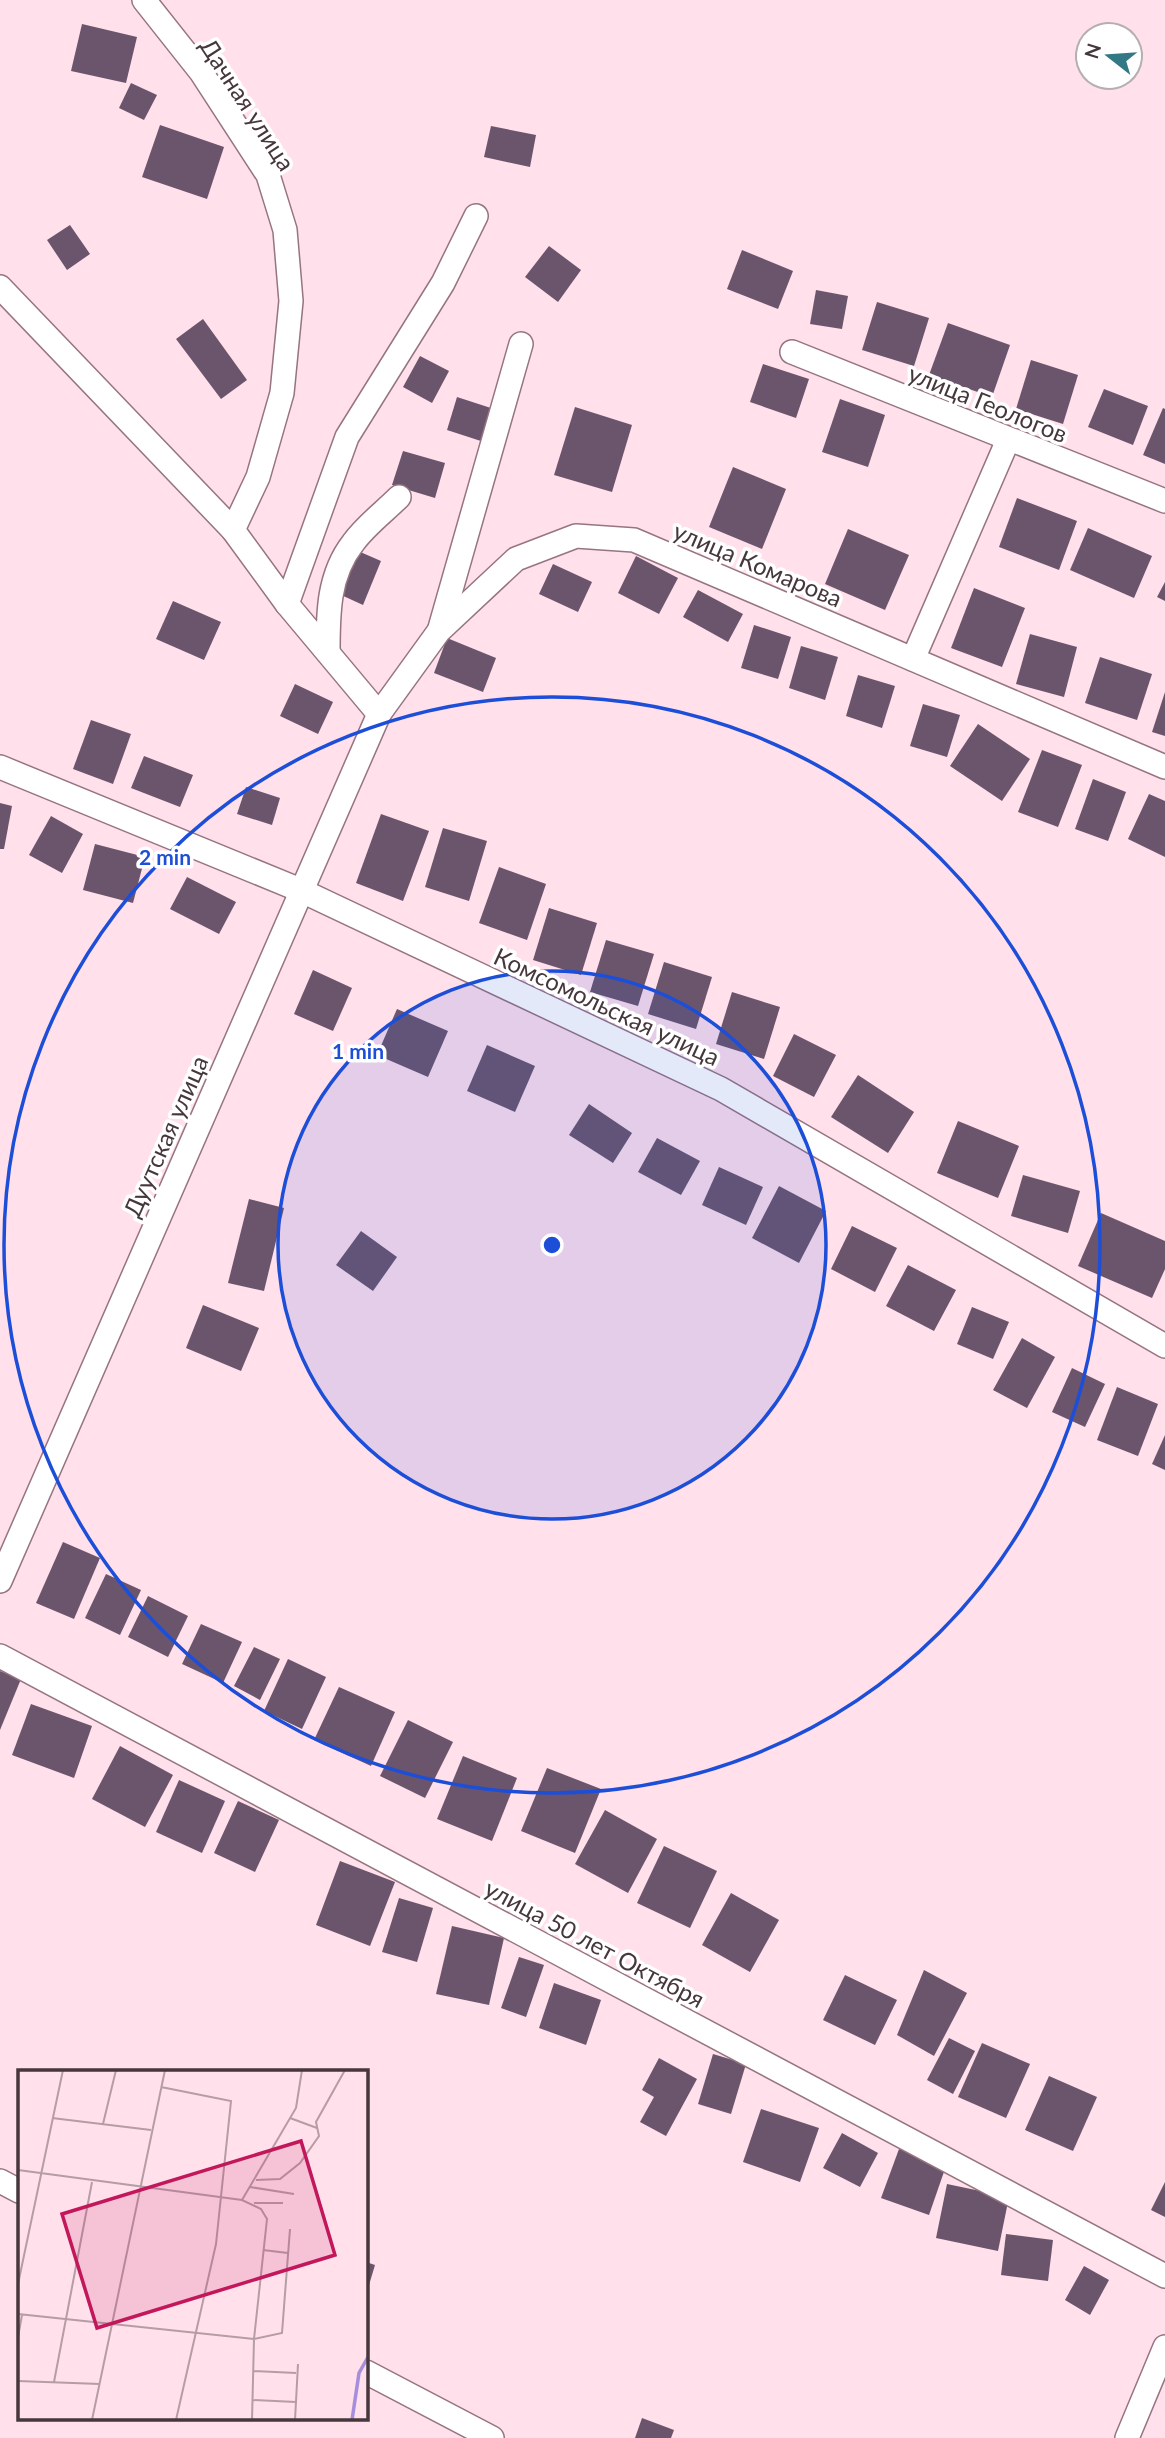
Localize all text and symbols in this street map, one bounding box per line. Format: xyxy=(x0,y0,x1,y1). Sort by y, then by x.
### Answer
north arrow xyxy=(1074,21,1144,91)
street label: Дачная улица xyxy=(194,32,302,176)
text: N xyxy=(1079,41,1105,61)
street label: улица Геологов xyxy=(904,358,1072,448)
street label: улица Комарова xyxy=(669,515,847,613)
text: 2 min xyxy=(139,844,191,869)
street label: Комсомольская улица xyxy=(490,941,724,1071)
text: 1 min xyxy=(332,1038,384,1063)
street label: Дуутская улица xyxy=(116,1051,214,1221)
centre of rings xyxy=(540,1233,564,1257)
street label: улица 50 лет Октября xyxy=(480,1873,710,2013)
inset map xyxy=(18,2070,368,2420)

